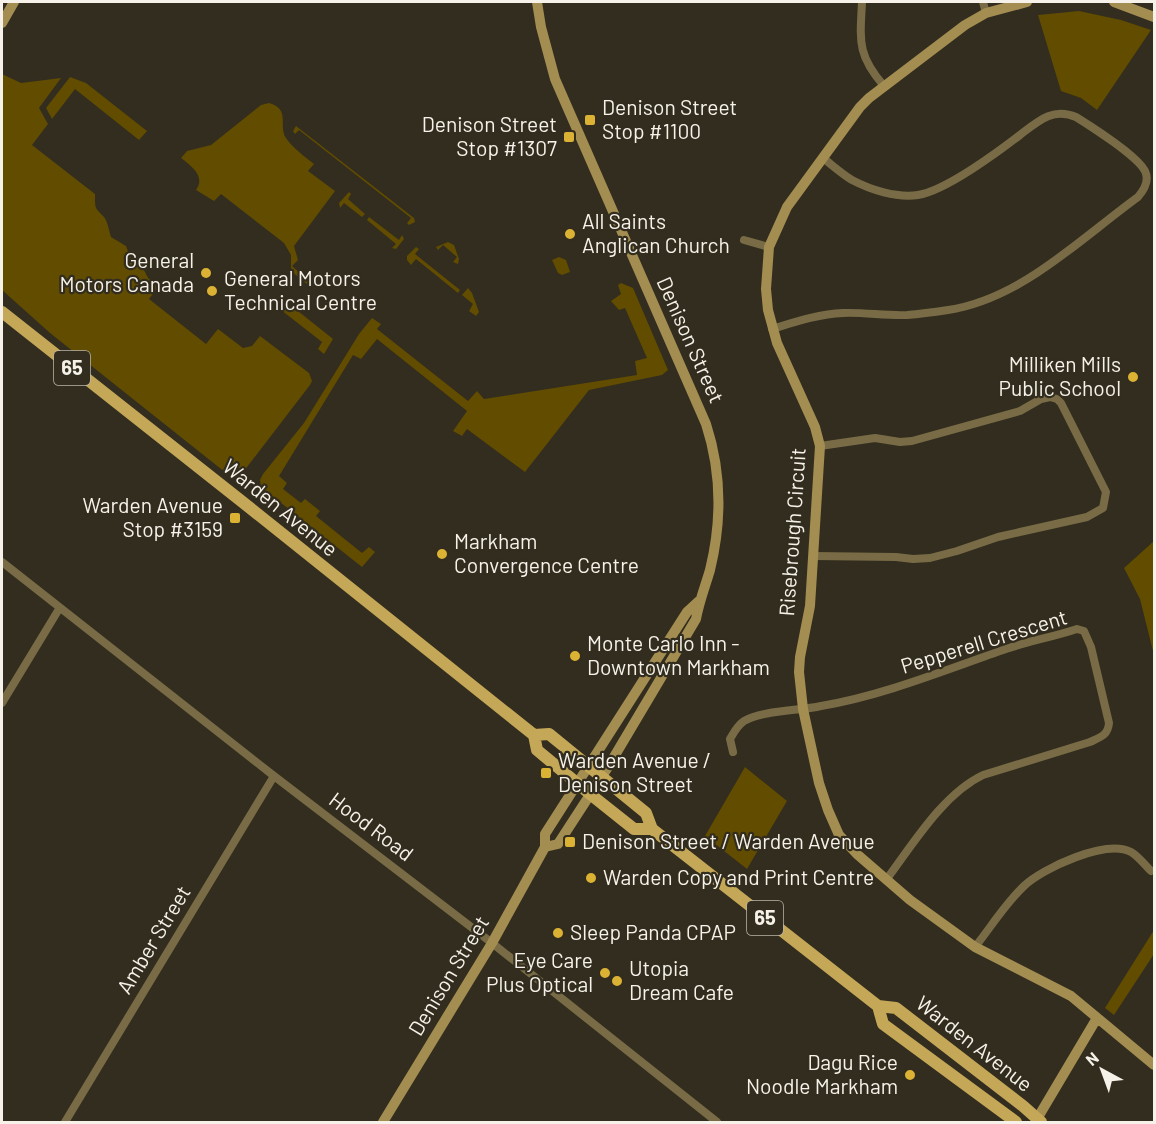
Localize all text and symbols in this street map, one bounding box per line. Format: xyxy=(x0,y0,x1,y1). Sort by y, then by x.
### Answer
place label: Denison Street Stop #1100 xyxy=(602,94,737,143)
place label: Denison Street Stop #1307 xyxy=(422,111,557,160)
marker: Denison Street Stop #1100 xyxy=(583,113,597,127)
marker: Denison Street Stop #1307 xyxy=(562,130,576,144)
place label: All Saints Anglican Church xyxy=(582,208,730,257)
marker: All Saints Anglican Church xyxy=(563,227,577,241)
place label: General Motors Canada xyxy=(59,247,194,296)
place label: General Motors Technical Centre xyxy=(224,265,377,314)
marker: General Motors Canada xyxy=(199,266,213,280)
street label: Denison Street xyxy=(652,273,730,406)
marker: General Motors Technical Centre xyxy=(205,284,219,298)
road number: 65 xyxy=(54,351,90,385)
place label: Milliken Mills Public School xyxy=(998,351,1121,400)
marker: Milliken Mills Public School xyxy=(1126,370,1140,384)
street label: Risebrough Circuit xyxy=(773,447,810,617)
street label: Warden Avenue xyxy=(218,453,343,561)
place label: Warden Avenue Stop #3159 xyxy=(82,492,223,541)
marker: Warden Avenue Stop #3159 xyxy=(228,511,242,525)
place label: Markham Convergence Centre xyxy=(454,528,639,577)
marker: Markham Convergence Centre xyxy=(435,547,449,561)
street label: Pepperell Crescent xyxy=(897,603,1070,678)
place label: Monte Carlo Inn - Downtown Markham xyxy=(587,630,770,679)
marker: Monte Carlo Inn - Downtown Markham xyxy=(568,649,582,663)
place label: Warden Avenue / Denison Street xyxy=(558,747,711,796)
marker: Warden Avenue / Denison Street xyxy=(539,766,553,780)
street label: Hood Road xyxy=(325,786,419,865)
place label: Denison Street / Warden Avenue xyxy=(582,828,875,853)
marker: Denison Street / Warden Avenue xyxy=(563,835,577,849)
place label: Warden Copy and Print Centre xyxy=(603,864,874,889)
marker: Warden Copy and Print Centre xyxy=(584,871,598,885)
street label: Amber Street xyxy=(111,881,195,998)
road number: 65 xyxy=(747,901,783,935)
street label: Denison Street xyxy=(402,911,493,1040)
place label: Sleep Panda CPAP xyxy=(570,919,736,944)
marker: Sleep Panda CPAP xyxy=(551,926,565,940)
place label: Eye Care Plus Optical xyxy=(486,947,593,996)
place label: Utopia Dream Cafe xyxy=(629,955,734,1004)
marker: Eye Care Plus Optical xyxy=(598,966,612,980)
marker: Utopia Dream Cafe xyxy=(610,974,624,988)
street label: Warden Avenue xyxy=(912,990,1038,1096)
north arrow xyxy=(1072,1040,1132,1100)
text: N xyxy=(1082,1048,1102,1069)
place label: Dagu Rice Noodle Markham xyxy=(746,1049,898,1098)
marker: Dagu Rice Noodle Markham xyxy=(903,1068,917,1082)

